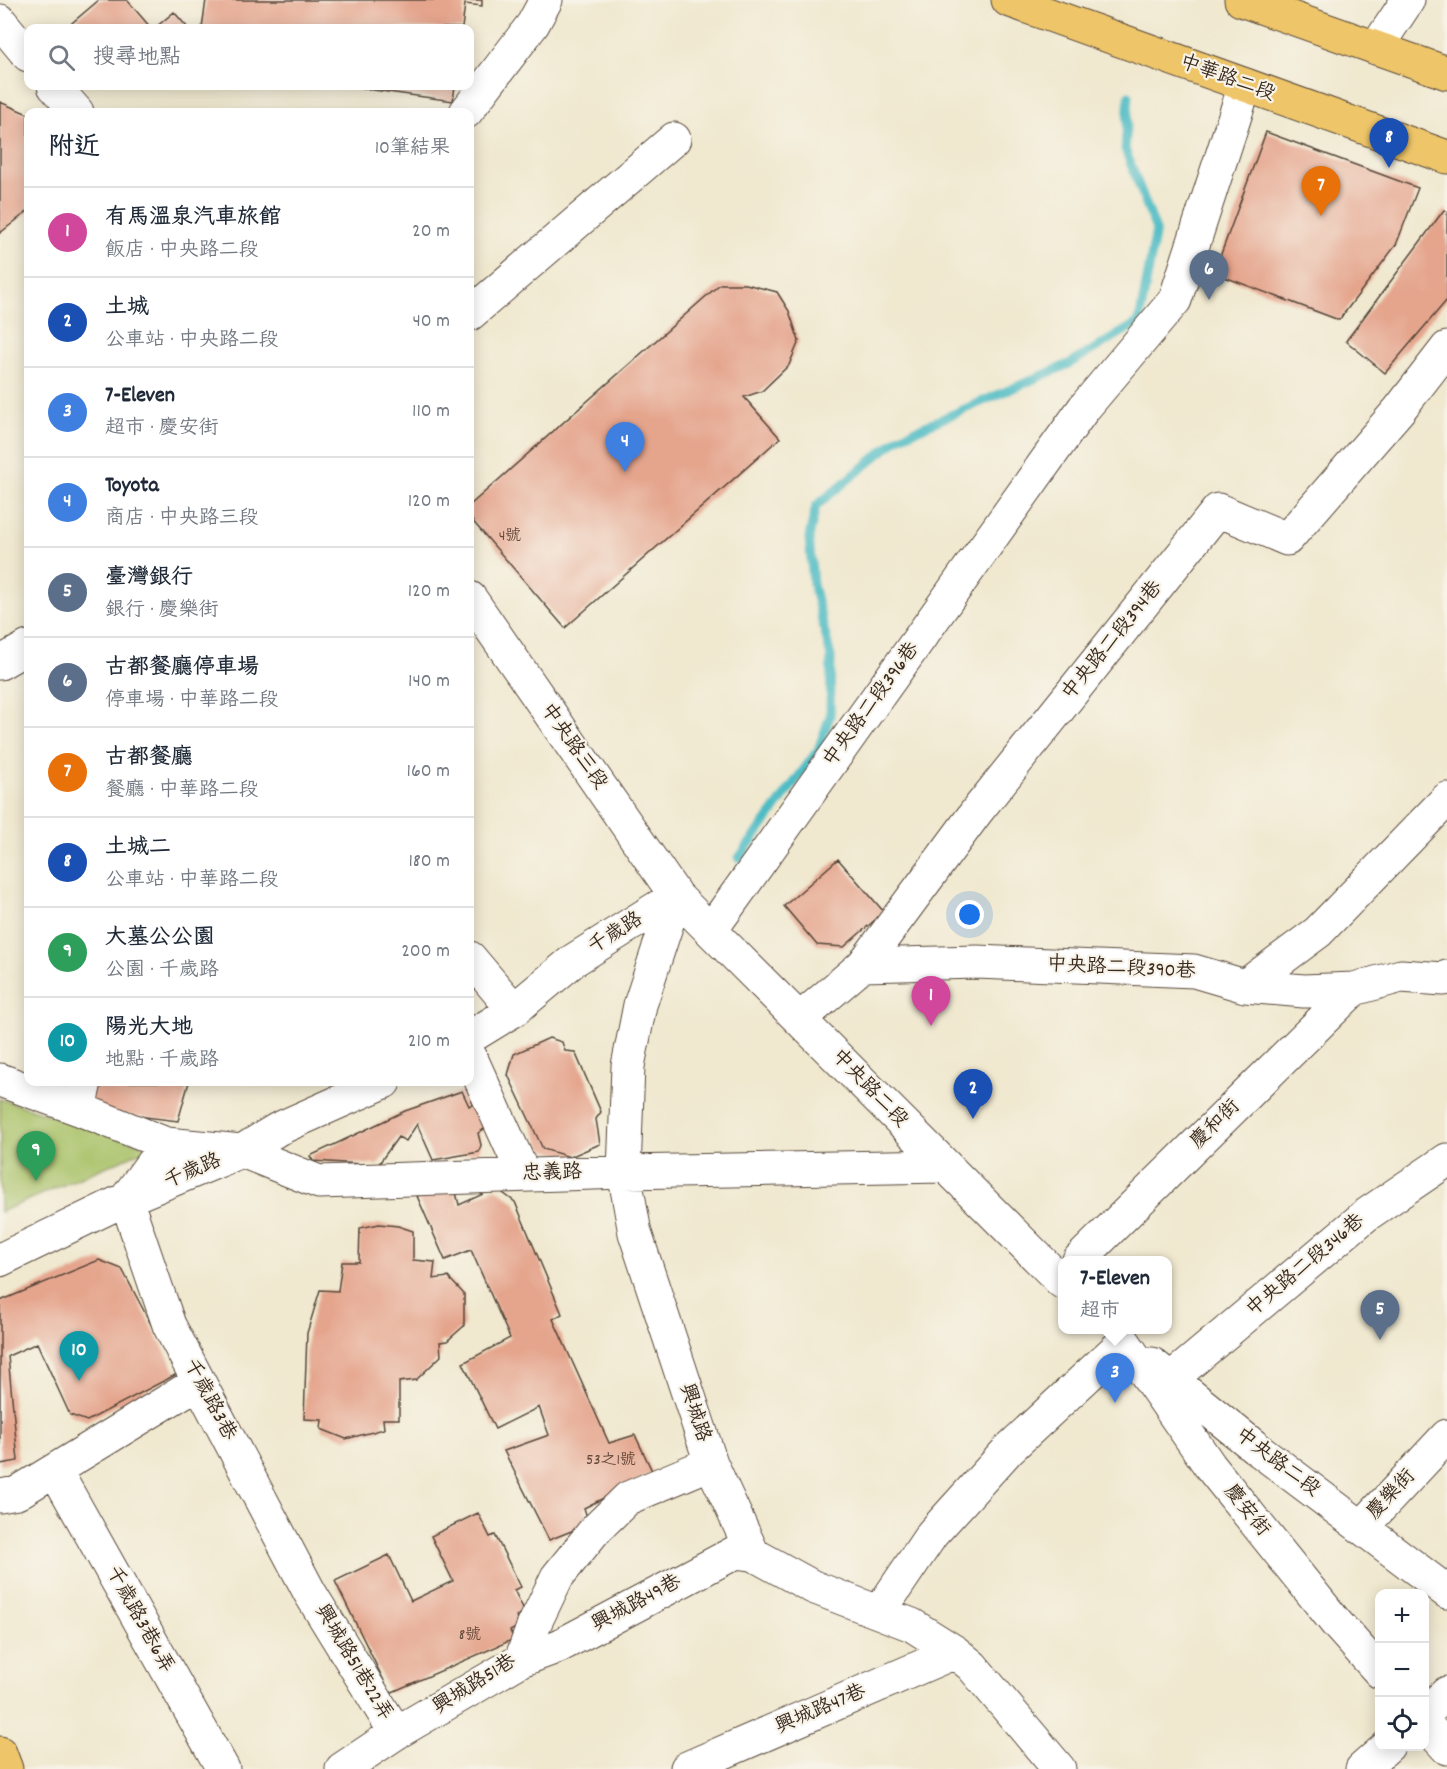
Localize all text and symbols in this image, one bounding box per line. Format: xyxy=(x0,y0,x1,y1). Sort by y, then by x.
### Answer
search box xyxy=(24,24,474,90)
icon: search xyxy=(45,41,78,74)
text: 搜尋地點 xyxy=(93,43,181,74)
street label: 中華路二段 xyxy=(1175,49,1279,109)
pin: 8 xyxy=(1370,118,1408,168)
text: 附近 xyxy=(48,130,100,167)
text: 10筆結果 xyxy=(375,135,450,163)
pin: 7 xyxy=(1302,166,1340,216)
text: 有馬溫泉汽車旅館 xyxy=(105,203,281,234)
text: 1 xyxy=(65,218,70,246)
text: 20 m xyxy=(412,218,450,246)
text: 飯店 · 中央路二段 xyxy=(105,237,259,265)
pin: 6 xyxy=(1190,250,1228,300)
text: 土城 xyxy=(105,293,149,324)
text: 2 xyxy=(63,308,72,336)
text: 40 m xyxy=(412,308,450,336)
text: 公車站 · 中央路二段 xyxy=(105,327,279,355)
text: 7-Eleven xyxy=(105,381,175,412)
text: 3 xyxy=(63,398,72,426)
text: 110 m xyxy=(412,398,450,426)
text: 超市 · 慶安街 xyxy=(105,415,219,443)
pin: 4 xyxy=(606,422,644,472)
text: Toyota xyxy=(105,471,159,502)
text: 4 xyxy=(63,488,72,516)
text: 120 m xyxy=(408,488,450,516)
text: 商店 · 中央路三段 xyxy=(105,505,259,533)
house number: 4號 xyxy=(499,525,521,548)
text: 臺灣銀行 xyxy=(105,563,193,594)
street label: 中央路二段394巷 xyxy=(1056,575,1171,707)
text: 5 xyxy=(63,578,72,606)
text: 120 m xyxy=(408,578,450,606)
text: 銀行 · 慶樂街 xyxy=(105,597,219,625)
street label: 中央路二段396巷 xyxy=(817,636,927,773)
text: 古都餐廳停車場 xyxy=(105,653,259,684)
text: 6 xyxy=(63,668,72,696)
text: 140 m xyxy=(408,668,450,696)
text: 停車場 · 中華路二段 xyxy=(105,687,279,715)
street label: 中央路三段 xyxy=(533,698,613,796)
text: 古都餐廳 xyxy=(105,743,193,774)
text: 7 xyxy=(64,758,71,786)
text: 160 m xyxy=(407,758,450,786)
text: 餐廳 · 中華路二段 xyxy=(105,777,259,805)
text: 土城二 xyxy=(105,833,171,864)
text: 8 xyxy=(63,848,72,876)
text: 180 m xyxy=(408,848,450,876)
text: 公車站 · 中華路二段 xyxy=(105,867,279,895)
your location xyxy=(955,900,984,929)
street label: 千歲路 xyxy=(583,906,650,962)
text: 大墓公公園 xyxy=(105,923,215,954)
text: 9 xyxy=(63,938,72,966)
text: 200 m xyxy=(401,938,450,966)
street label: 中央路二段390巷 xyxy=(1046,951,1197,987)
text: 公園 · 千歲路 xyxy=(105,957,219,985)
pin: 1 xyxy=(912,976,950,1026)
text: 陽光大地 xyxy=(105,1013,193,1044)
text: 10 xyxy=(60,1028,75,1056)
text: 210 m xyxy=(408,1028,450,1056)
street label: 中央路二段 xyxy=(824,1043,914,1135)
text: 地點 · 千歲路 xyxy=(105,1047,219,1075)
pin: 2 xyxy=(954,1070,992,1119)
street label: 慶和街 xyxy=(1185,1094,1247,1156)
pin: 9 xyxy=(16,1132,56,1181)
street label: 千歲路 xyxy=(160,1147,227,1197)
street label: 忠義路 xyxy=(522,1159,583,1189)
street label: 中央路二段346巷 xyxy=(1241,1207,1372,1324)
popup xyxy=(1058,1256,1172,1334)
text: 7-Eleven xyxy=(1080,1264,1150,1295)
pin: 5 xyxy=(1360,1290,1400,1340)
text: 超市 xyxy=(1080,1298,1120,1326)
pin: 10 xyxy=(60,1332,98,1381)
street label: 千歲路3巷 xyxy=(176,1354,243,1447)
pin: 3 xyxy=(1096,1354,1134,1403)
street label: 興城路 xyxy=(671,1380,717,1447)
street label: 中央路二段 xyxy=(1229,1422,1325,1504)
house number: 53之1號 xyxy=(586,1449,636,1472)
street label: 慶樂街 xyxy=(1361,1464,1423,1526)
street label: 慶安街 xyxy=(1216,1479,1276,1543)
street label: 千歲路3巷6弄 xyxy=(98,1561,180,1679)
street label: 興城路49巷 xyxy=(587,1568,687,1639)
map controls xyxy=(1375,1589,1429,1751)
button: + xyxy=(1375,1589,1429,1643)
street label: 興城路51巷22弄 xyxy=(307,1600,399,1726)
house number: 8號 xyxy=(459,1624,481,1647)
button: − xyxy=(1375,1643,1429,1697)
street label: 興城路51巷 xyxy=(428,1648,523,1722)
street label: 興城路47巷 xyxy=(771,1678,872,1742)
button: locate xyxy=(1375,1697,1429,1751)

